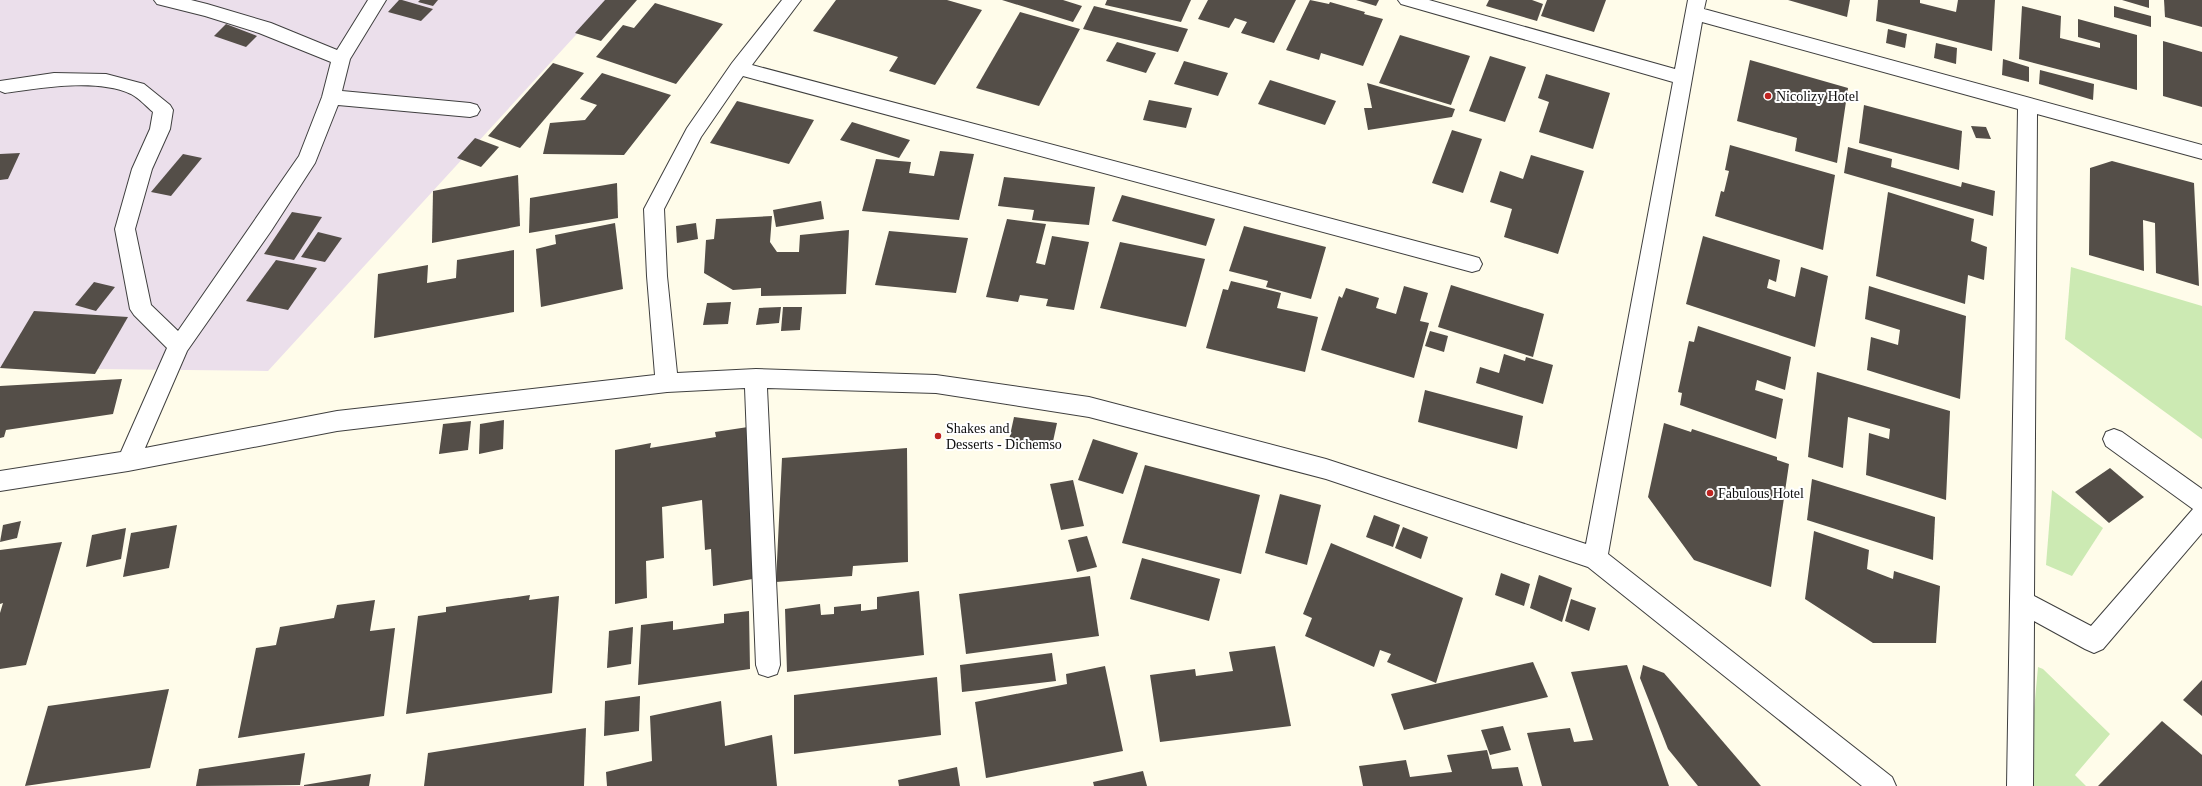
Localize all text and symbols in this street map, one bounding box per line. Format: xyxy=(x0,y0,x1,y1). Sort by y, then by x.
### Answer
place label: Nicolizy Hotel xyxy=(1776,89,1859,104)
marker: Nicolizy Hotel xyxy=(1763,91,1773,101)
place label: Shakes and Desserts - Dichemso xyxy=(946,421,1062,452)
marker: Shakes and Desserts - Dichemso xyxy=(933,431,943,441)
place label: Fabulous Hotel xyxy=(1718,486,1804,501)
marker: Fabulous Hotel xyxy=(1705,488,1715,498)

